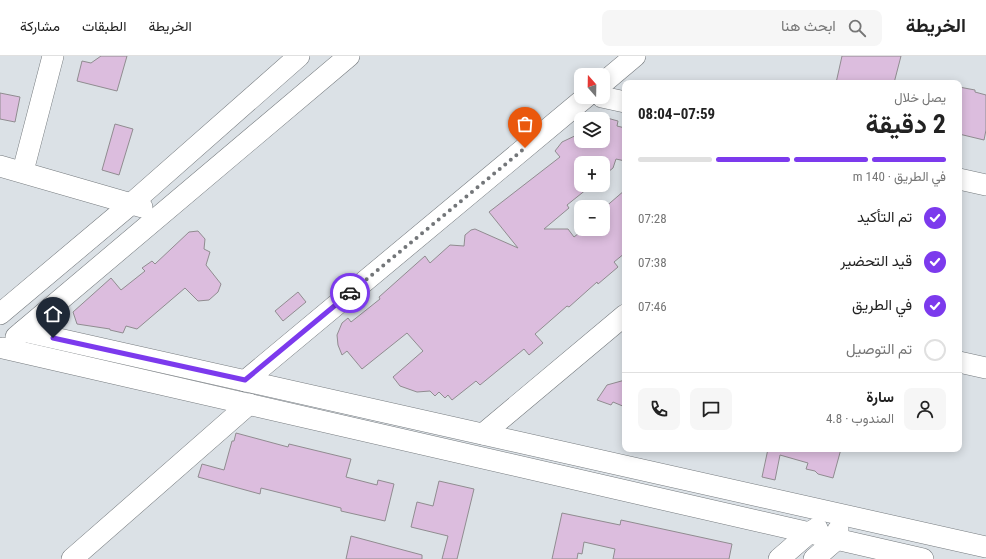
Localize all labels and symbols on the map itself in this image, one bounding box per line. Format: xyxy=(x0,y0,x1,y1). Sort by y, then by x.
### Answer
north arrow xyxy=(574,68,610,104)
pin xyxy=(508,107,542,148)
courier xyxy=(330,273,370,313)
pin xyxy=(36,297,70,338)

